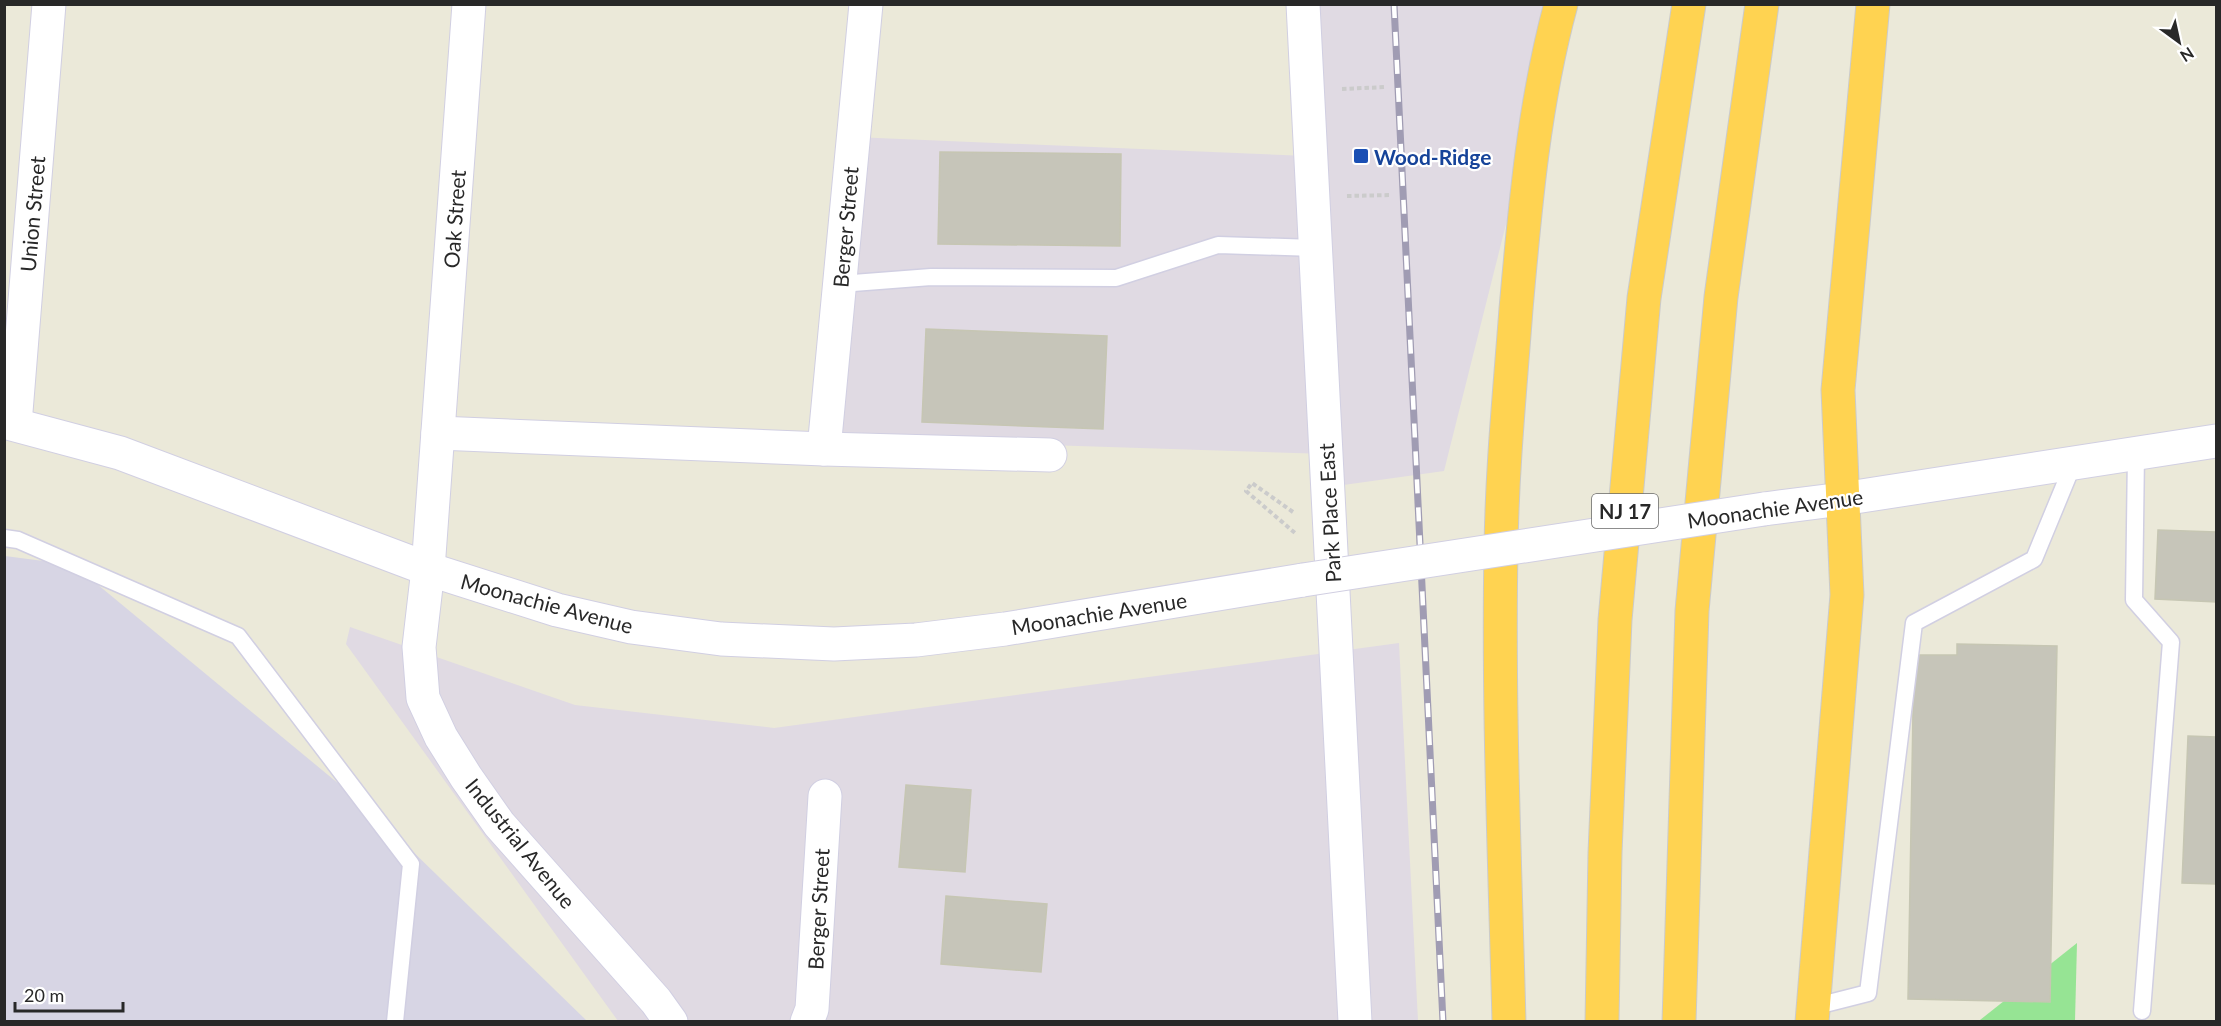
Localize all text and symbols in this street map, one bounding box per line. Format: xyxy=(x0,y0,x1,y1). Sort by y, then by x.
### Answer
north arrow xyxy=(2149,12,2209,72)
text: N xyxy=(2177,44,2198,66)
place label: Wood-Ridge xyxy=(1374,144,1491,169)
marker: Wood-Ridge xyxy=(1352,147,1370,165)
street label: Union Street xyxy=(14,155,50,273)
street label: Berger Street xyxy=(827,165,863,289)
street label: Oak Street xyxy=(438,169,470,269)
street label: Park Place East xyxy=(1313,442,1345,583)
street label: Moonachie Avenue xyxy=(1686,483,1864,533)
road number: NJ 17 xyxy=(1592,494,1658,528)
street label: Moonachie Avenue xyxy=(458,568,636,638)
street label: Moonachie Avenue xyxy=(1010,587,1188,639)
street label: Industrial Avenue xyxy=(461,773,581,913)
street label: Berger Street xyxy=(802,847,834,970)
scale bar xyxy=(15,975,123,1013)
text: 20 m xyxy=(24,984,64,1006)

